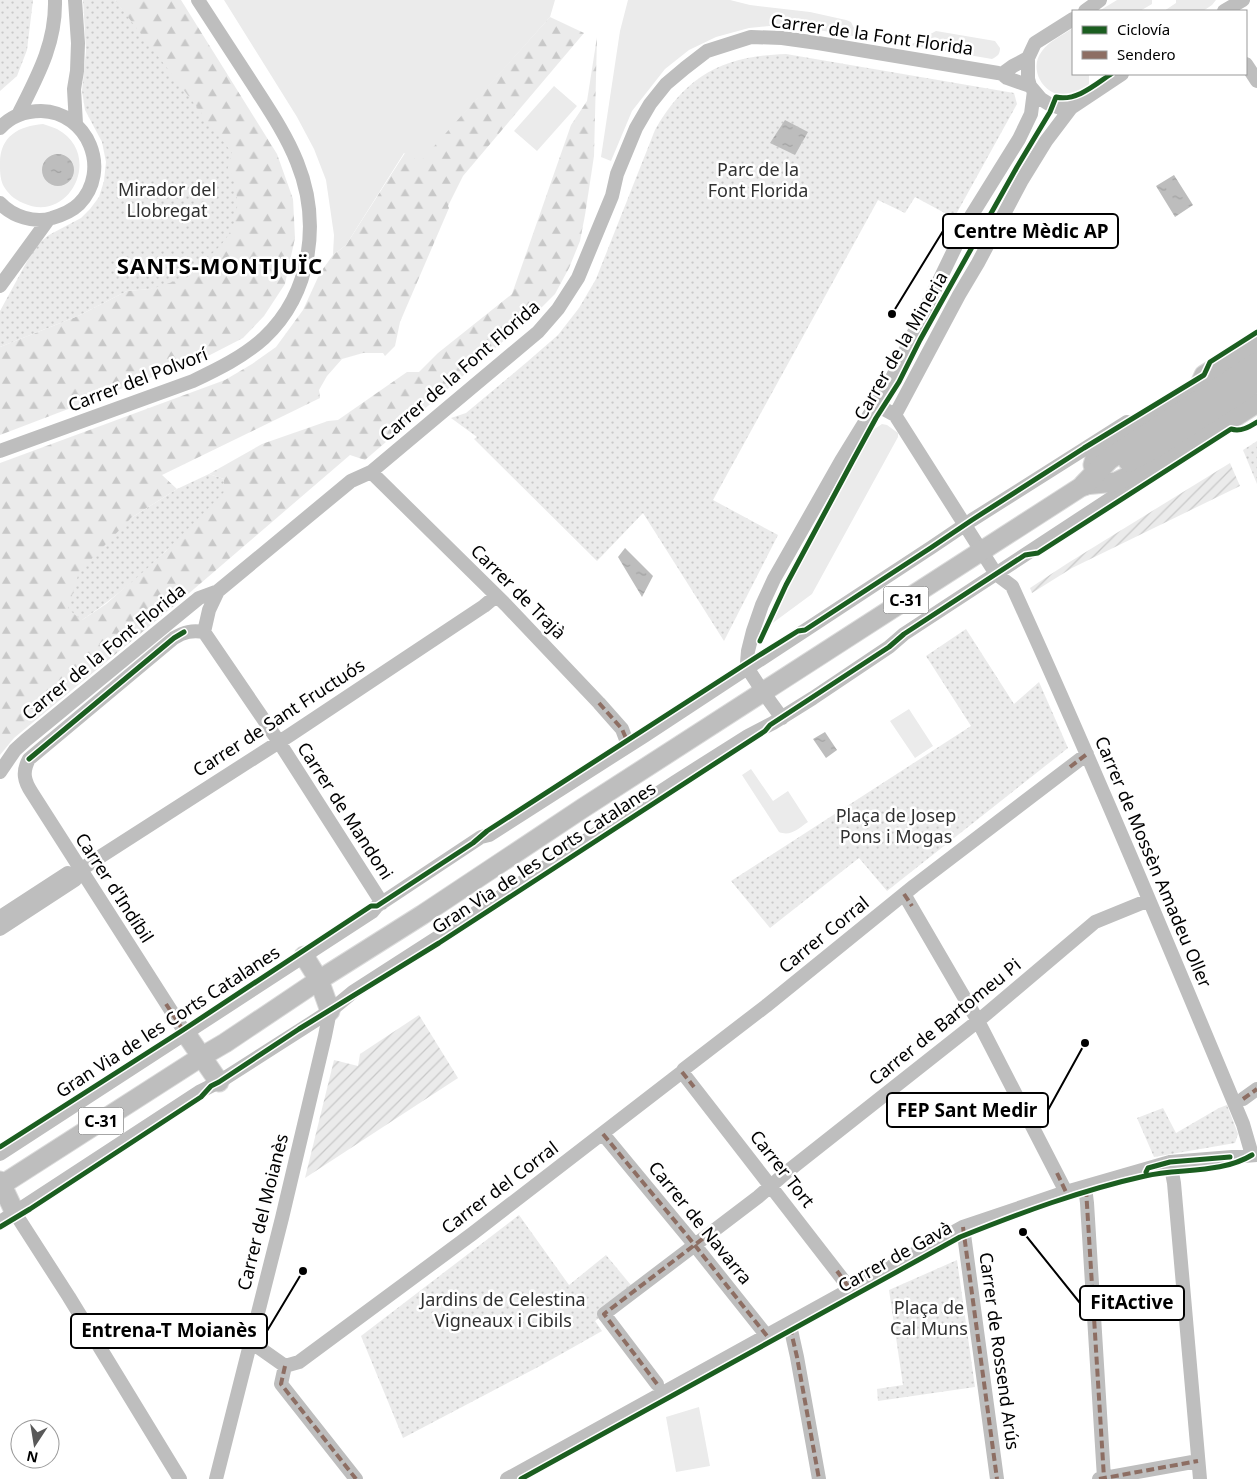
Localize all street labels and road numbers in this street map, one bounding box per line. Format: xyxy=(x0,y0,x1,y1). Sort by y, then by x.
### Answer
street label: Carrer de la Font Florida xyxy=(769,8,975,60)
street label: Carrer de la Mineria xyxy=(848,267,953,424)
street label: Carrer de la Font Florida xyxy=(374,294,544,446)
street label: Carrer del Polvorí xyxy=(65,341,211,417)
street label: Carrer de Trajà xyxy=(466,539,571,644)
street label: Carrer de la Font Florida xyxy=(16,578,190,725)
road number: C-31 xyxy=(884,586,928,614)
street label: Carrer de Sant Fructuós xyxy=(188,653,369,782)
street label: Carrer de Mossèn Amadeu Oller xyxy=(1090,732,1218,992)
street label: Carrer de Mandoni xyxy=(292,737,399,884)
street label: Gran Via de les Corts Catalanes xyxy=(427,776,660,939)
street label: Carrer d'Indíbil xyxy=(70,828,159,947)
street label: Carrer Corral xyxy=(773,890,874,978)
street label: Gran Via de les Corts Catalanes xyxy=(51,940,284,1103)
street label: Carrer de Bartomeu Pi xyxy=(863,952,1025,1090)
road number: C-31 xyxy=(78,1108,124,1134)
street label: Carrer Tort xyxy=(745,1125,821,1212)
street label: Carrer del Moianès xyxy=(231,1131,293,1293)
street label: Carrer del Corral xyxy=(436,1135,563,1239)
street label: Carrer de Navarra xyxy=(644,1156,758,1289)
street label: Carrer de Gavà xyxy=(833,1215,956,1297)
street label: Carrer de Rossend Arús xyxy=(974,1251,1026,1451)

